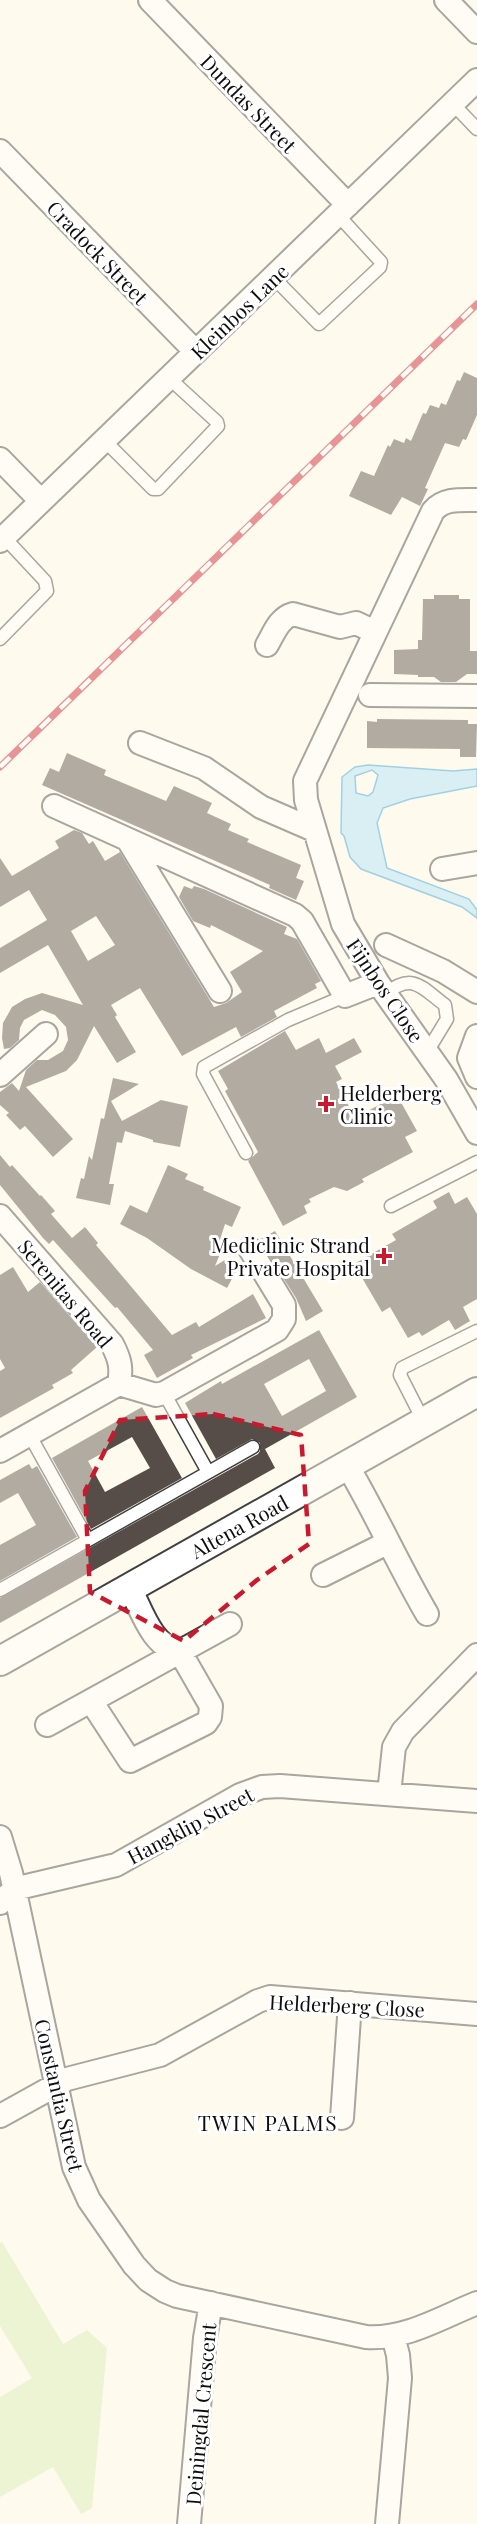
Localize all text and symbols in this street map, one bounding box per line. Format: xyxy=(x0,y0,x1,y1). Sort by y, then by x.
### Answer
street label: Dundas Street xyxy=(195,48,304,159)
street label: Cradock Street xyxy=(42,194,155,310)
street label: Kleinbos Lane xyxy=(184,257,294,365)
street label: Fijnbos Close xyxy=(341,933,431,1047)
place label: Helderberg Clinic xyxy=(340,1079,442,1129)
marker: Helderberg Clinic xyxy=(317,1095,335,1113)
place label: Mediclinic Strand Private Hospital xyxy=(211,1231,370,1281)
street label: Serenitas Road xyxy=(13,1233,120,1353)
marker: Mediclinic Strand Private Hospital xyxy=(375,1247,393,1265)
street label: Altena Road xyxy=(184,1488,293,1564)
street label: Hangklip Street xyxy=(122,1780,259,1870)
street label: Helderberg Close xyxy=(269,1987,425,2023)
street label: Constantia Street xyxy=(29,2016,91,2175)
district label: TWIN PALMS xyxy=(198,2108,338,2136)
street label: Deiningdal Crescent xyxy=(179,2321,221,2506)

